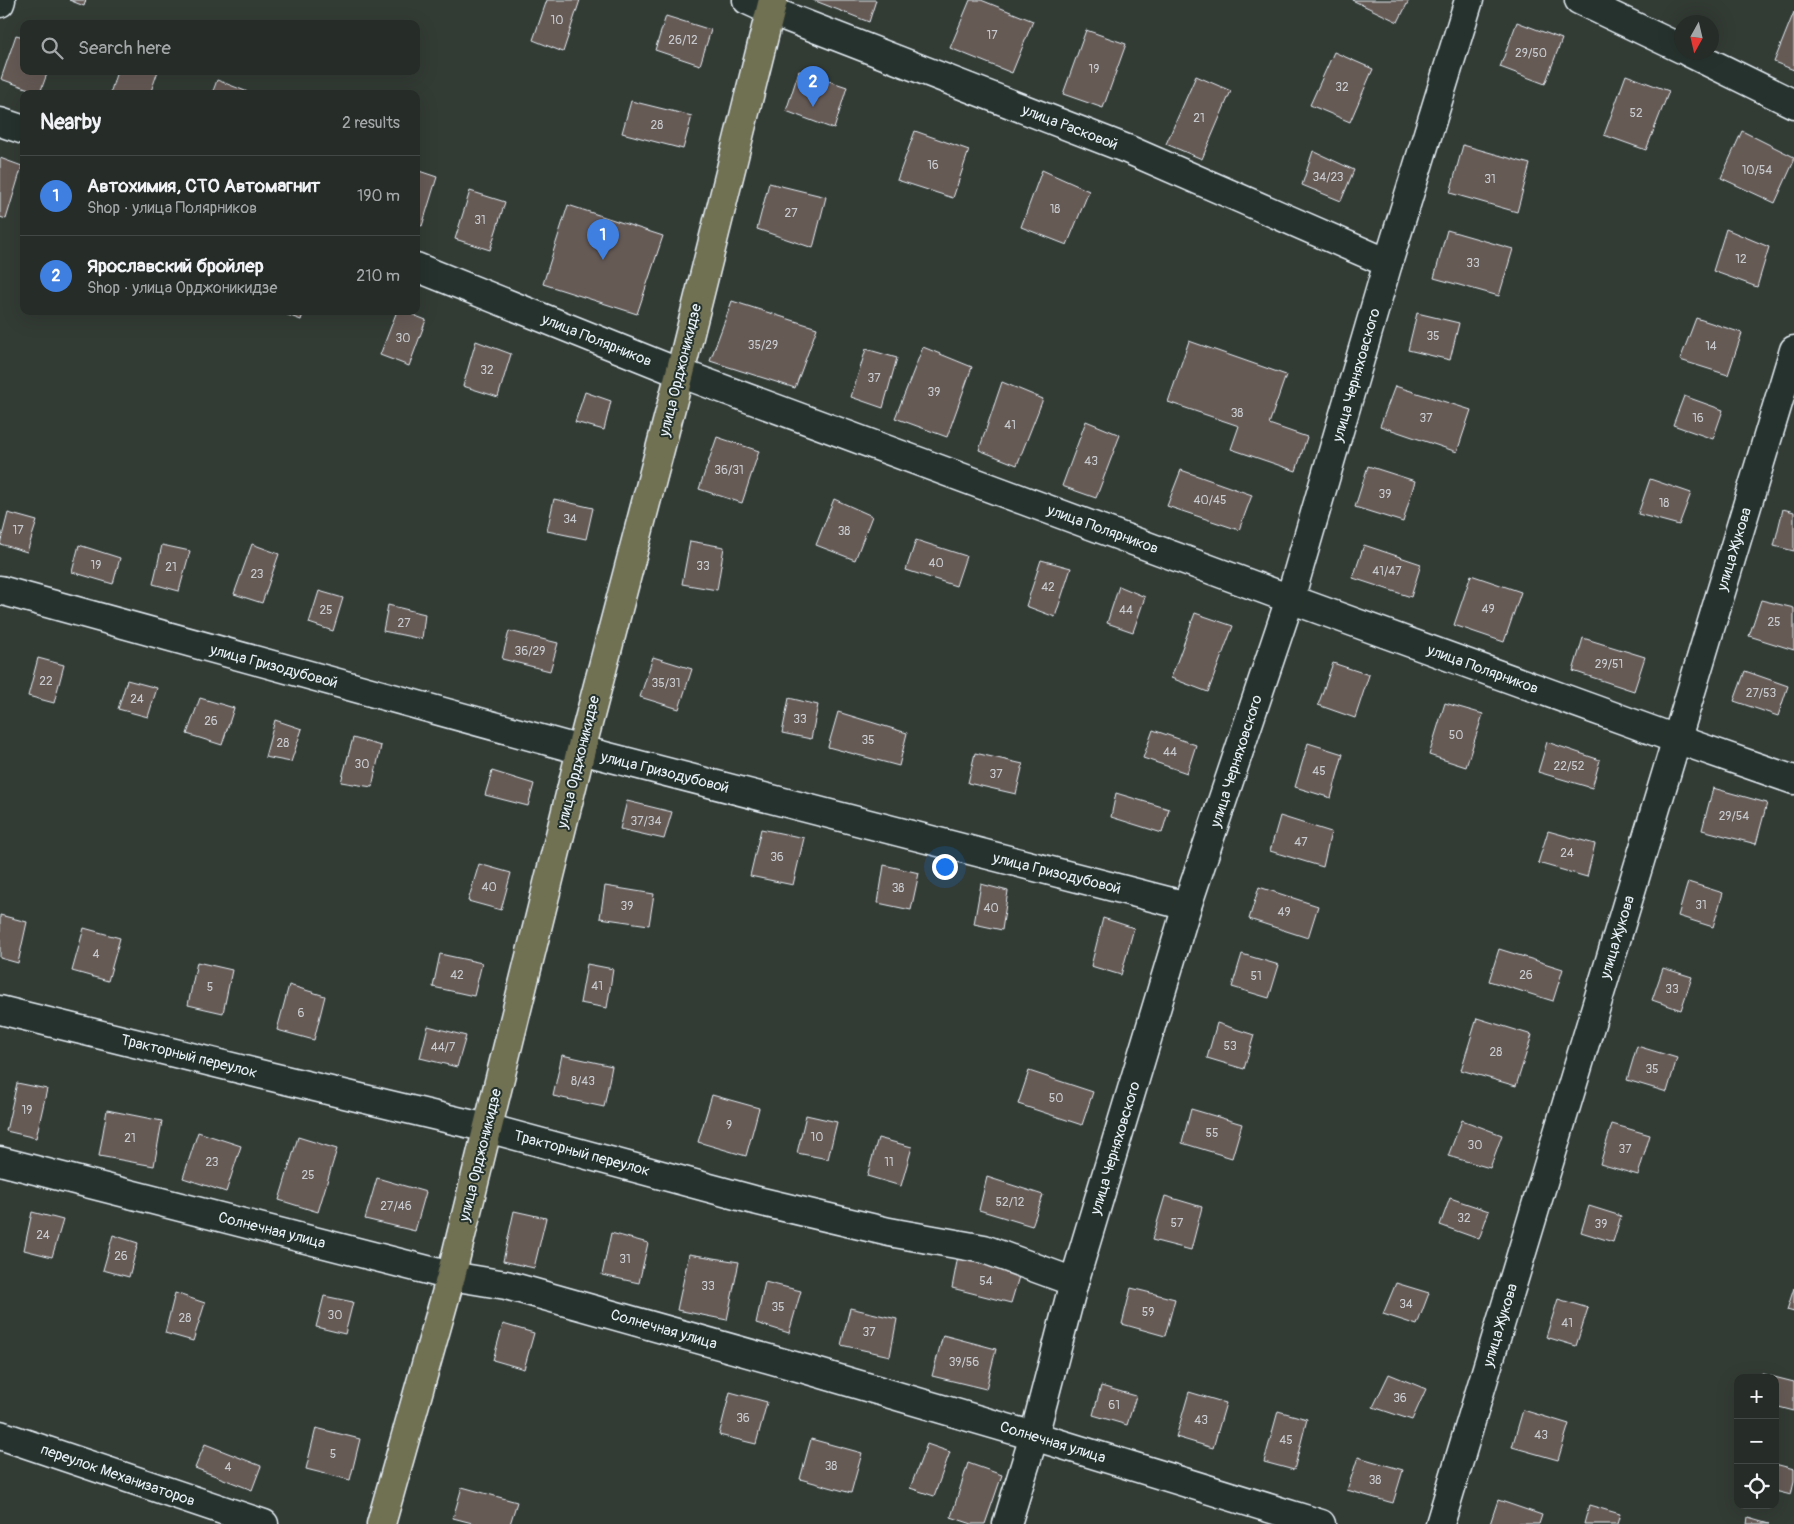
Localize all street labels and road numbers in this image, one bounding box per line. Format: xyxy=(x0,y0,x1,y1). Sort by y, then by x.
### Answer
street label: улица Расковой xyxy=(1018,100,1120,154)
street label: улица Орджоникидзе xyxy=(655,301,706,439)
street label: улица Черняховского xyxy=(1328,306,1385,445)
street label: улица Полярников xyxy=(538,309,655,371)
street label: улица Полярников xyxy=(1044,500,1161,558)
street label: улица Жукова xyxy=(1713,505,1756,594)
street label: улица Гризодубовой xyxy=(207,640,340,693)
street label: улица Полярников xyxy=(1424,640,1541,698)
street label: улица Орджоникидзе xyxy=(553,693,604,831)
street label: улица Черняховского xyxy=(1206,693,1267,831)
street label: улица Гризодубовой xyxy=(598,747,731,798)
street label: улица Гризодубовой xyxy=(990,848,1123,899)
street label: улица Жукова xyxy=(1596,893,1639,982)
street label: Тракторный переулок xyxy=(119,1030,259,1083)
street label: улица Черняховского xyxy=(1086,1079,1145,1218)
street label: улица Орджоникидзе xyxy=(455,1086,506,1224)
street label: Тракторный переулок xyxy=(512,1126,652,1181)
street label: Солнечная улица xyxy=(216,1208,327,1253)
street label: улица Жукова xyxy=(1479,1281,1522,1370)
street label: Солнечная улица xyxy=(608,1305,719,1354)
street label: Солнечная улица xyxy=(998,1417,1108,1468)
street label: переулок Механизаторов xyxy=(38,1440,198,1511)

